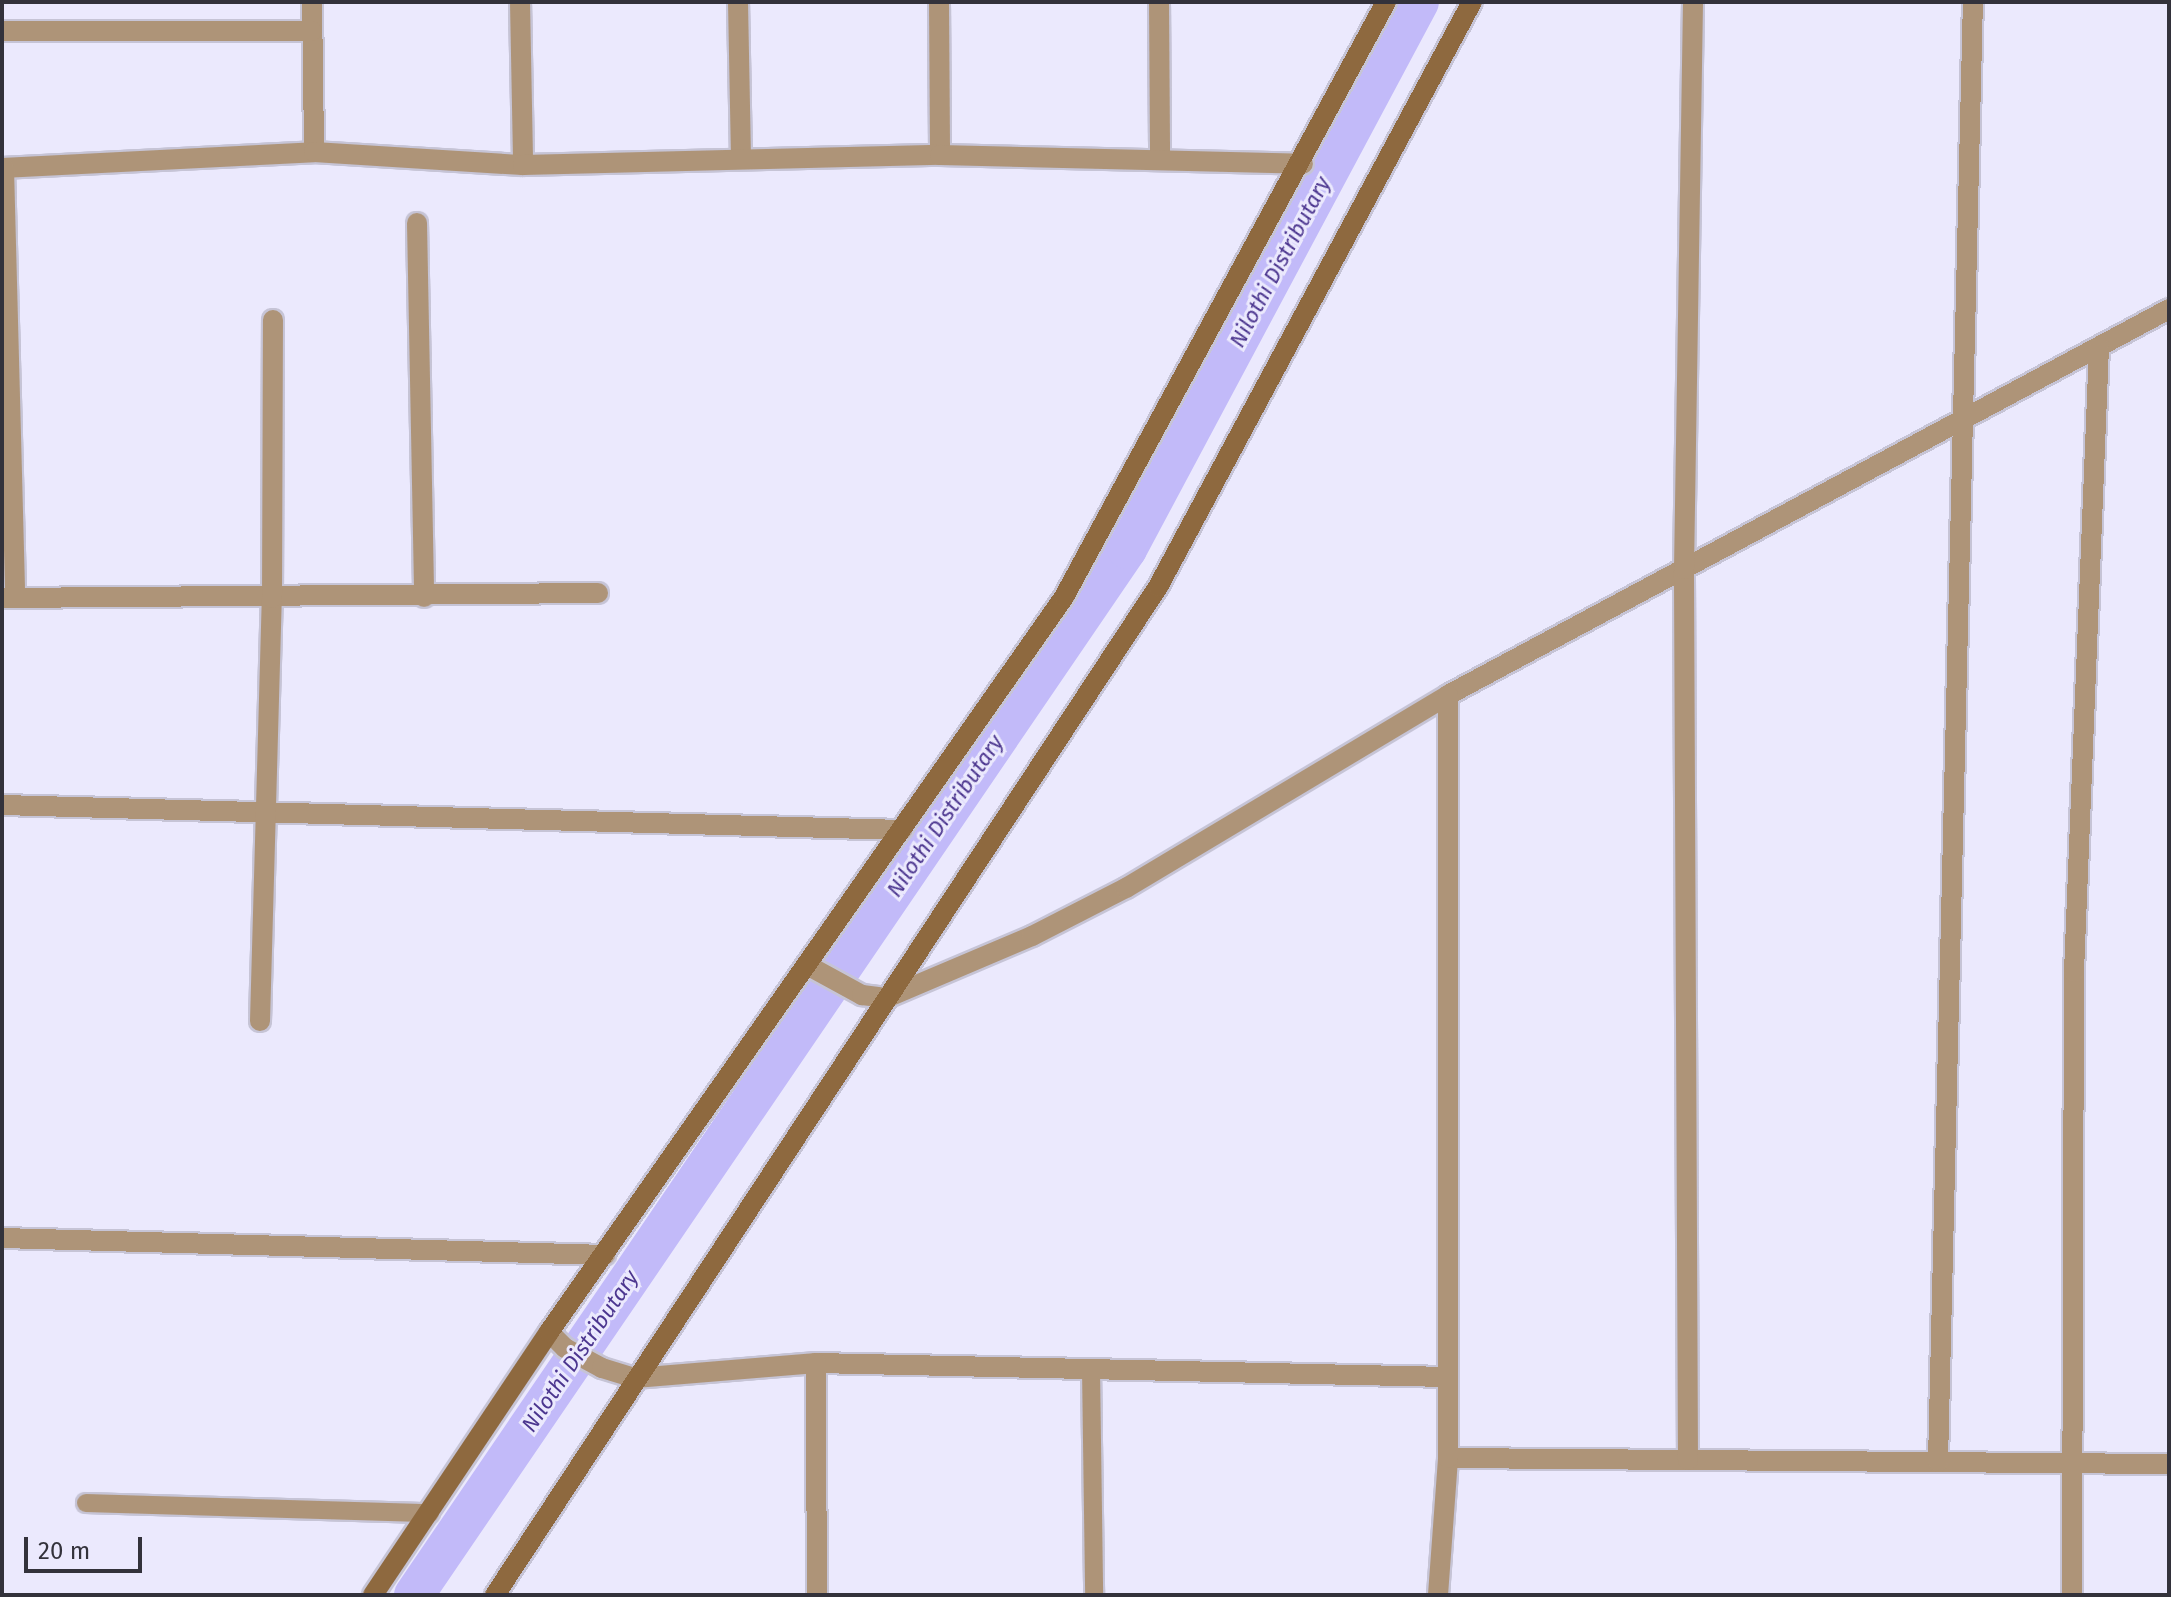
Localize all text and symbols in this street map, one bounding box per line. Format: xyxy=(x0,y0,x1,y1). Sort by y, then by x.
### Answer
water label: Nilothi Distributary xyxy=(1224,172,1336,352)
water label: Nilothi Distributary xyxy=(881,730,1009,902)
water label: Nilothi Distributary xyxy=(516,1265,644,1437)
scale bar xyxy=(28,1521,146,1571)
text: 20 m xyxy=(38,1537,90,1565)

